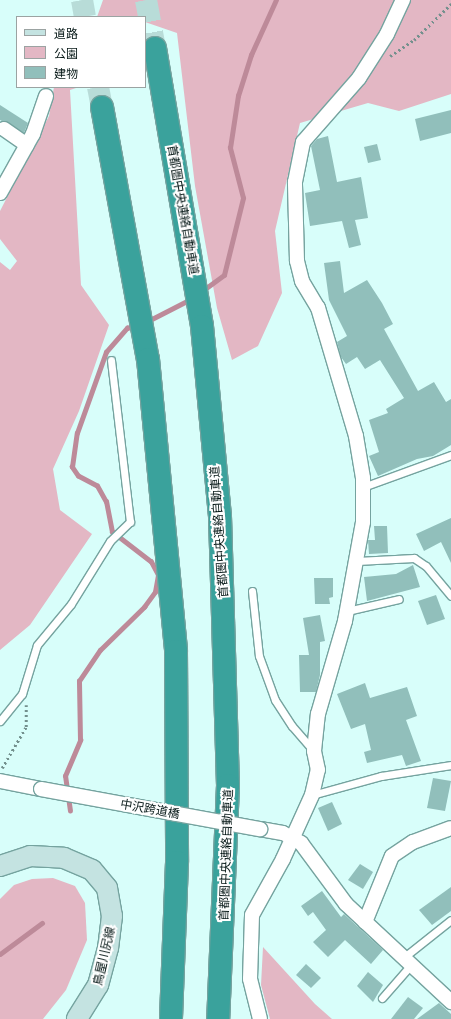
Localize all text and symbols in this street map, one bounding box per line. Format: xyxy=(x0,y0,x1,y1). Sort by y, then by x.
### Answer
legend xyxy=(16,16,146,88)
text: 道路 xyxy=(54,26,78,41)
text: 公園 xyxy=(54,46,78,61)
text: 建物 xyxy=(54,66,78,81)
street label: 首都圏中央連絡自動車道 xyxy=(164,144,202,276)
street label: 首都圏中央連絡自動車道 xyxy=(207,466,231,598)
street label: 首都圏中央連絡自動車道 xyxy=(217,789,235,921)
street label: 中沢跨道橋 xyxy=(119,797,181,821)
street label: 鳥屋川尻線 xyxy=(90,925,118,987)

